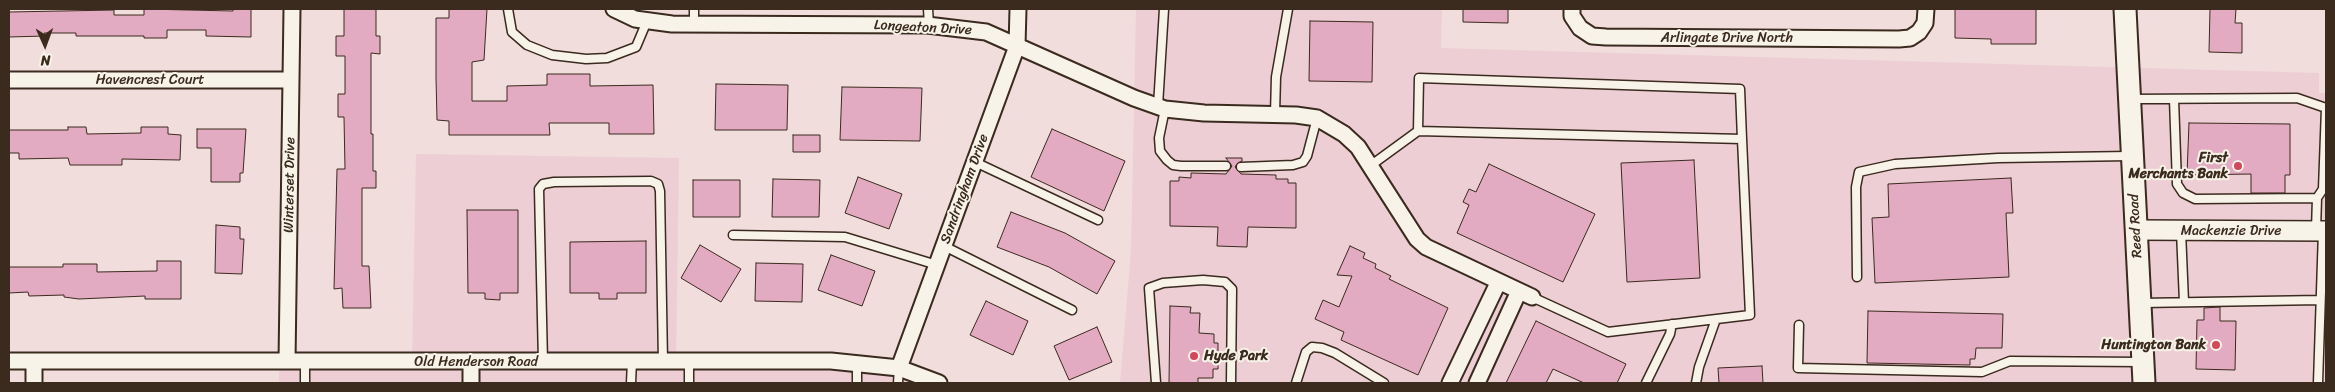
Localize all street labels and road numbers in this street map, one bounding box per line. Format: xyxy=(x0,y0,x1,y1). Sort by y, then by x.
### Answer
street label: Longeaton Drive xyxy=(874,17,972,39)
street label: Arlingate Drive North xyxy=(1661,30,1793,46)
street label: Havencrest Court xyxy=(96,72,204,88)
street label: Sandringham Drive xyxy=(937,132,993,246)
street label: Winterset Drive xyxy=(281,137,299,233)
street label: Reed Road xyxy=(2126,194,2146,258)
street label: Mackenzie Drive xyxy=(2181,223,2281,239)
street label: Old Henderson Road xyxy=(414,354,538,370)

